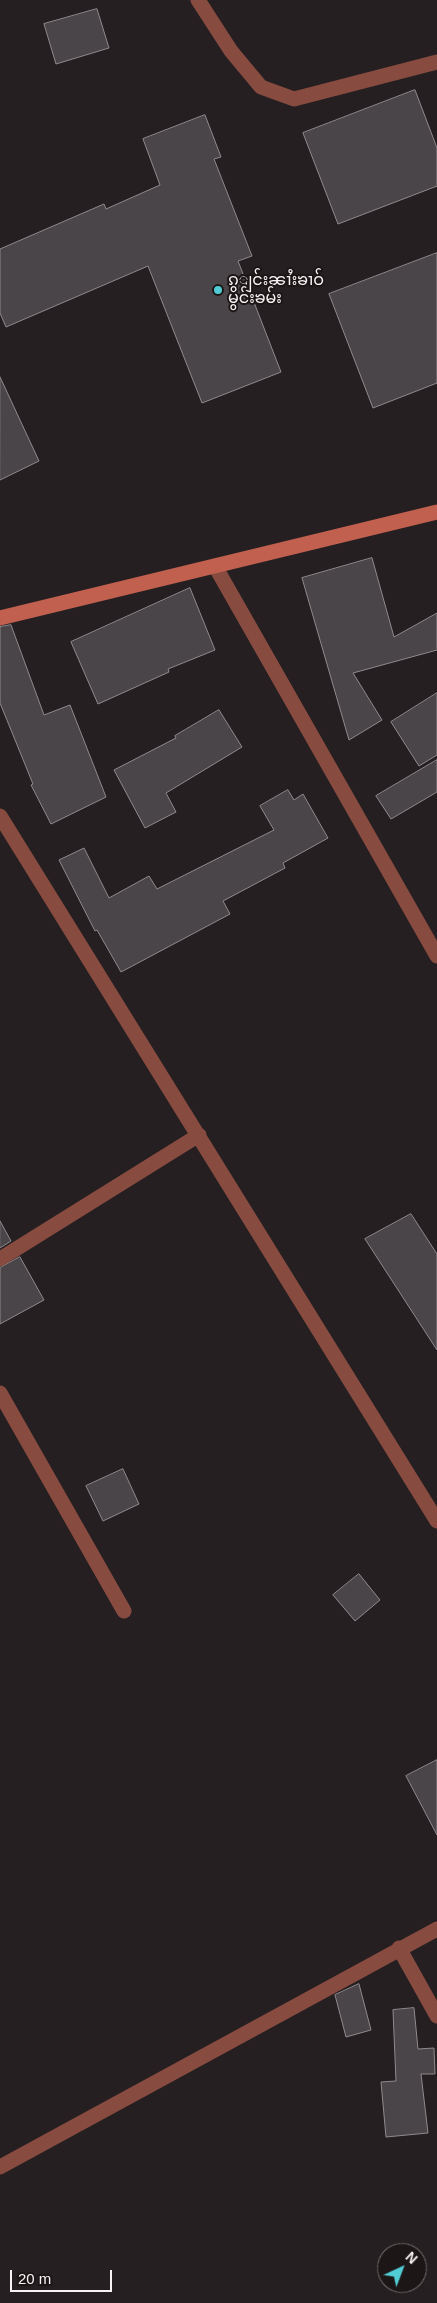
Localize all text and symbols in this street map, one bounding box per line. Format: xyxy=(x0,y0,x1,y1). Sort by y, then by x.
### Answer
place label: ၵွျင်းၼၢႆးၶၢဝ် မွင်းၶမ်း xyxy=(228,271,324,309)
marker: ၵွျင်းၼၢႆးၶၢဝ် မွင်းၶမ်း xyxy=(212,284,224,296)
north arrow xyxy=(377,2243,427,2293)
text: N xyxy=(402,2248,421,2267)
scale bar xyxy=(12,2260,115,2292)
text: 20 m xyxy=(18,2270,51,2287)

